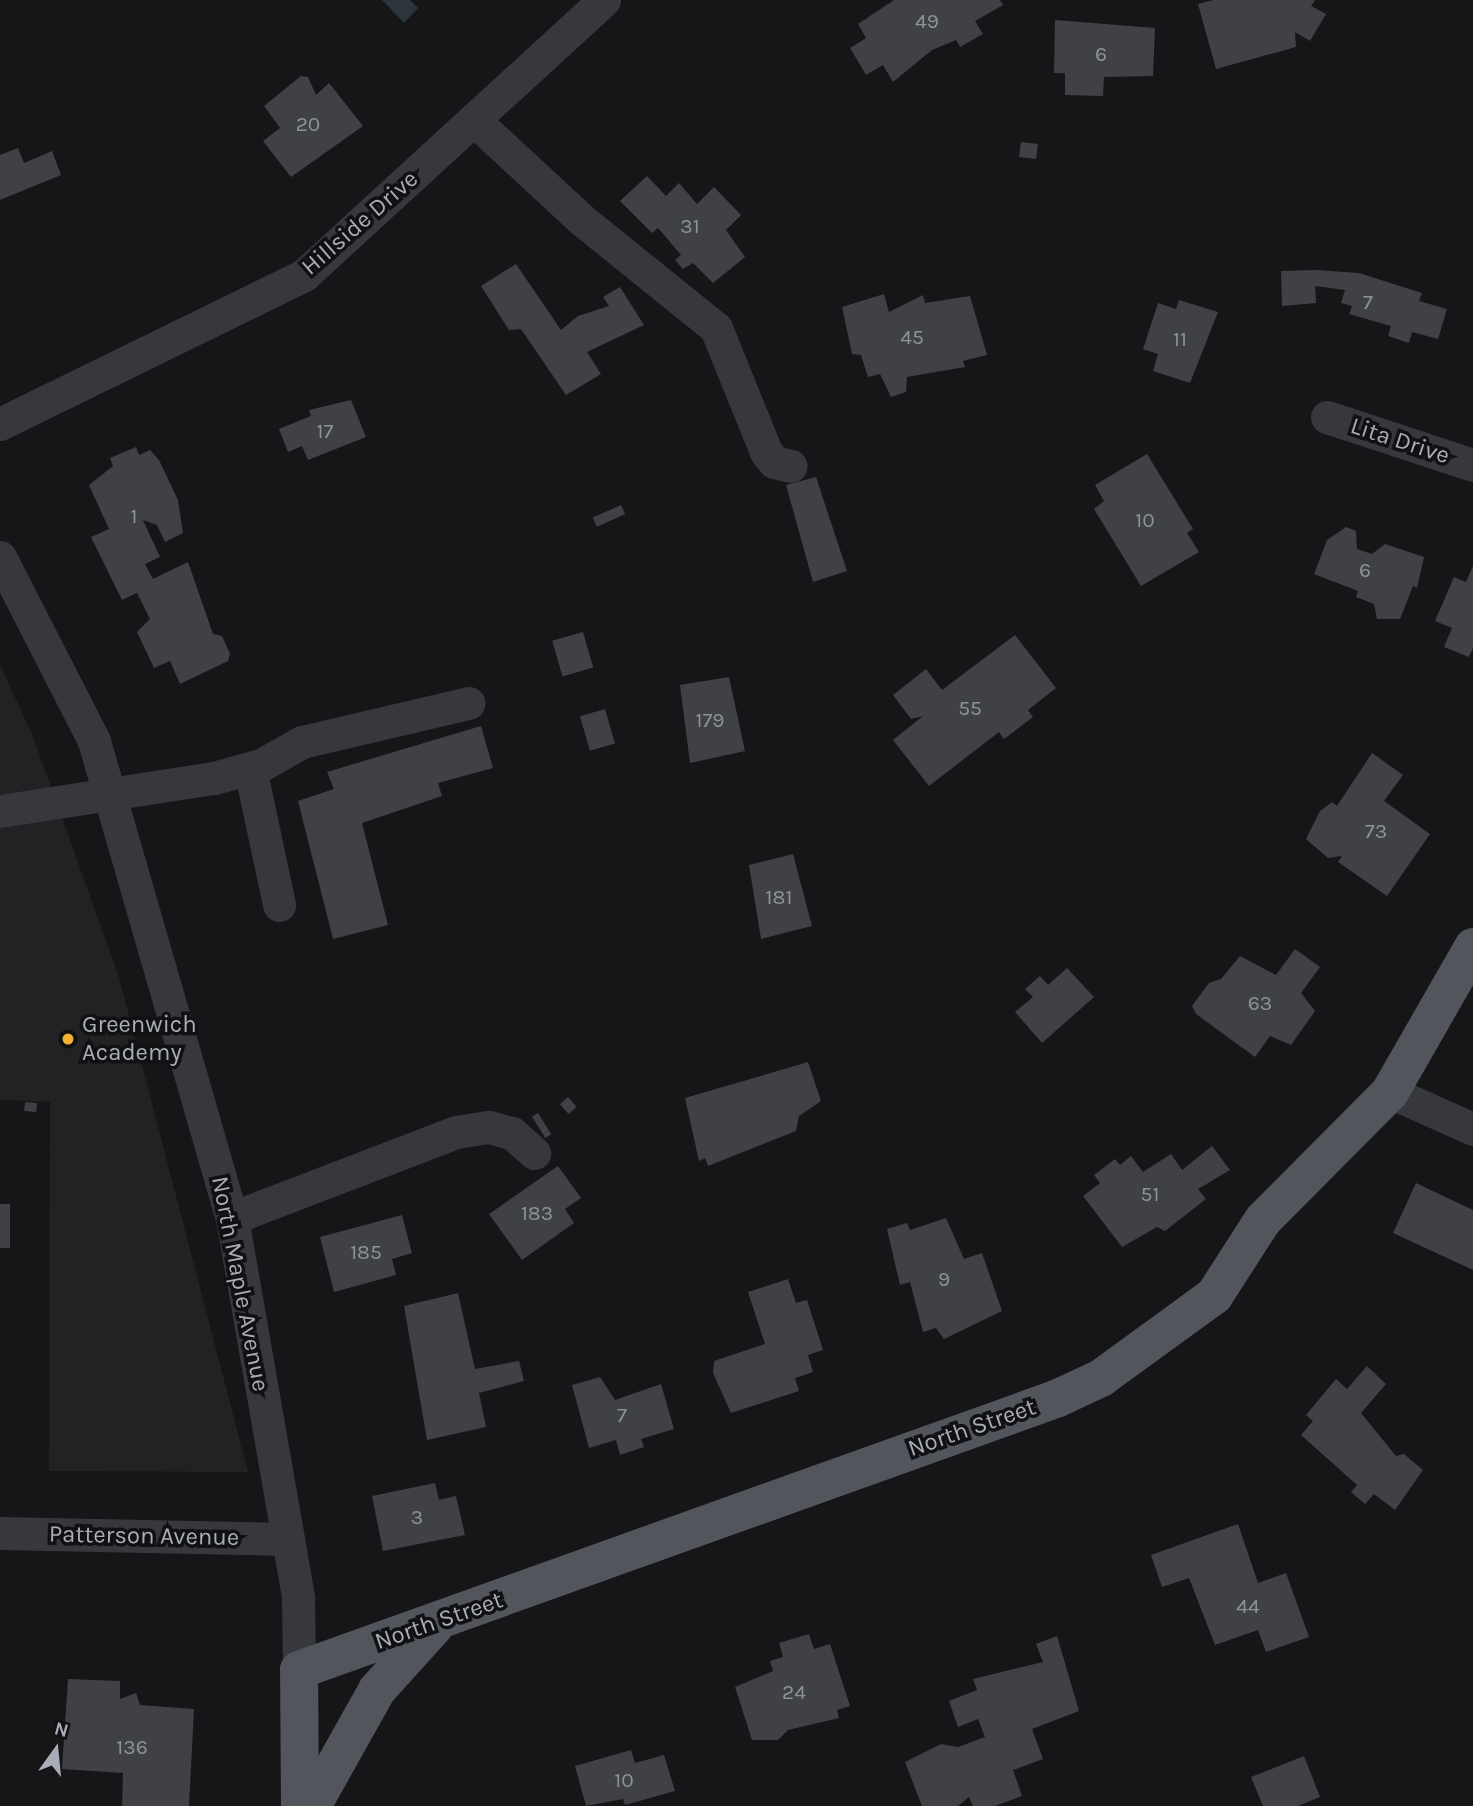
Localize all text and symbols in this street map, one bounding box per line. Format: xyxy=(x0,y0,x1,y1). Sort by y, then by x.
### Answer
house number: 49 xyxy=(915,8,939,34)
house number: 6 xyxy=(1095,41,1107,67)
house number: 20 xyxy=(296,111,320,137)
street label: Hillside Drive xyxy=(296,165,424,281)
house number: 31 xyxy=(680,213,700,239)
house number: 7 xyxy=(1363,289,1373,315)
house number: 45 xyxy=(900,324,924,350)
house number: 11 xyxy=(1173,326,1187,352)
street label: Lita Drive xyxy=(1347,411,1453,471)
house number: 17 xyxy=(317,418,333,444)
house number: 1 xyxy=(131,503,137,529)
house number: 10 xyxy=(1135,507,1155,533)
house number: 6 xyxy=(1359,557,1371,583)
house number: 55 xyxy=(958,695,982,721)
house number: 179 xyxy=(696,707,724,733)
house number: 73 xyxy=(1365,818,1387,844)
house number: 181 xyxy=(766,884,792,910)
house number: 63 xyxy=(1248,990,1272,1016)
place label: Greenwich Academy xyxy=(82,1011,197,1067)
marker: Greenwich Academy xyxy=(60,1031,76,1047)
street label: North Maple Avenue xyxy=(205,1174,275,1394)
house number: 51 xyxy=(1141,1181,1159,1207)
house number: 183 xyxy=(521,1200,553,1226)
house number: 185 xyxy=(350,1239,382,1265)
house number: 9 xyxy=(938,1266,950,1292)
street label: North Street xyxy=(904,1393,1040,1463)
house number: 7 xyxy=(617,1402,627,1428)
house number: 3 xyxy=(411,1504,423,1530)
street label: Patterson Avenue xyxy=(49,1520,239,1552)
street label: North Street xyxy=(371,1586,507,1656)
house number: 44 xyxy=(1236,1593,1260,1619)
house number: 24 xyxy=(782,1679,806,1705)
north arrow xyxy=(21,1715,91,1785)
text: N xyxy=(52,1717,71,1742)
house number: 136 xyxy=(116,1734,148,1760)
house number: 10 xyxy=(614,1767,634,1793)

